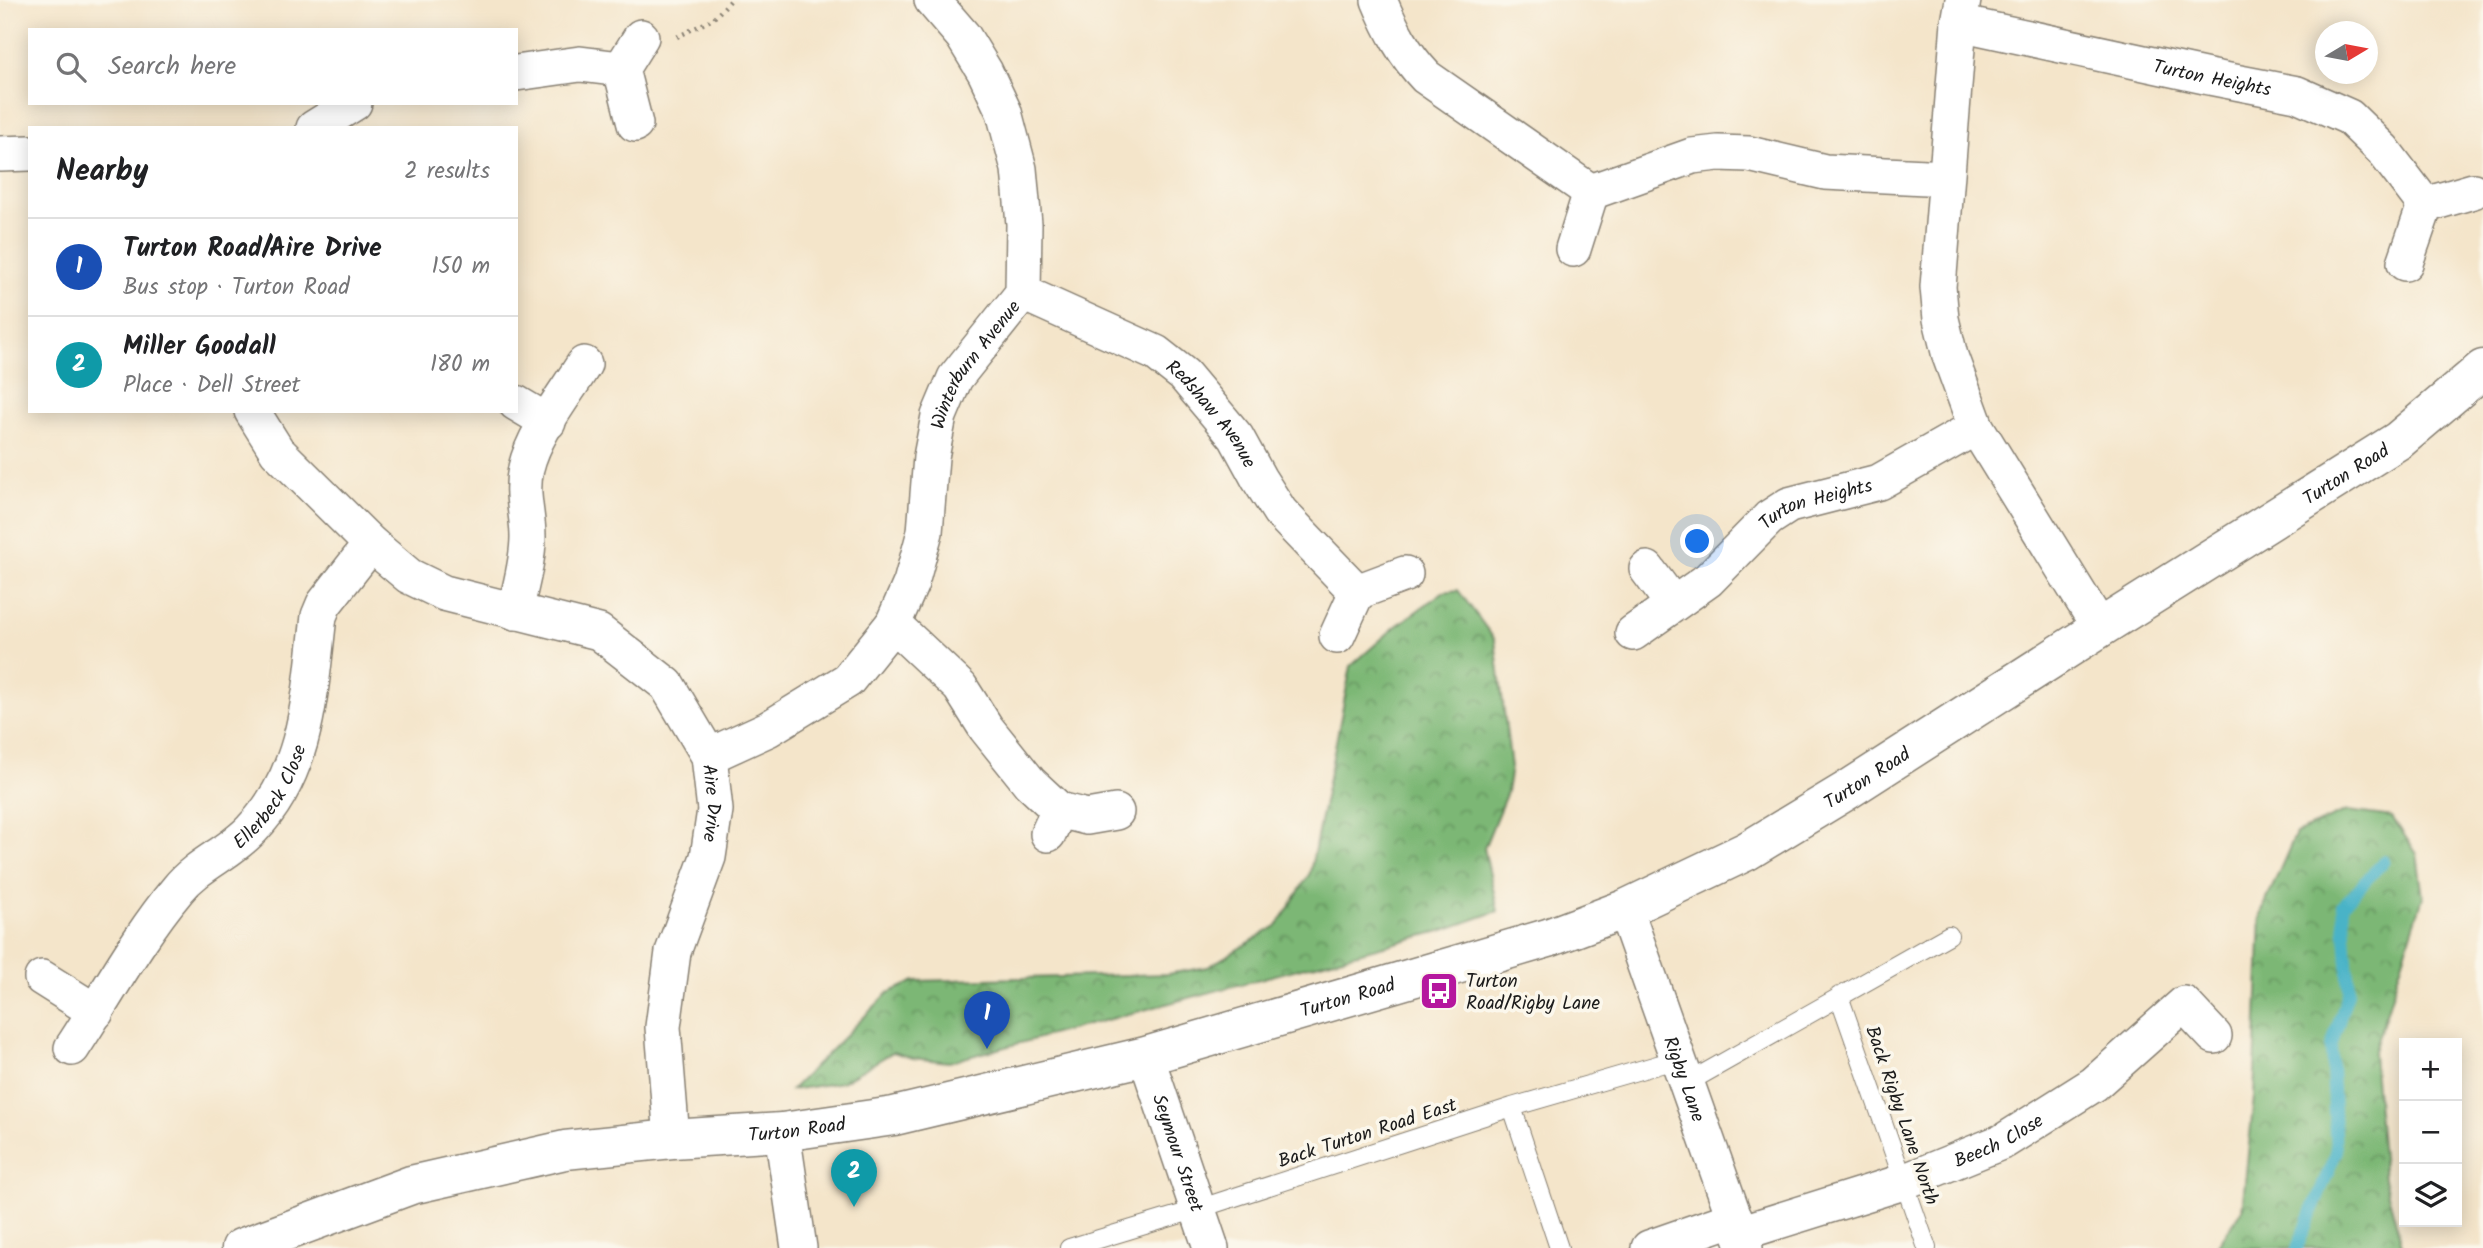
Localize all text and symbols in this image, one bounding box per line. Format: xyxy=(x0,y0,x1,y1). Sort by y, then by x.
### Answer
north arrow xyxy=(2315,21,2378,84)
search box xyxy=(28,28,518,105)
text: Search here xyxy=(108,46,236,88)
icon: search xyxy=(52,48,90,86)
street label: Turton Heights xyxy=(2150,52,2273,106)
text: Nearby xyxy=(56,148,148,196)
text: 2 results xyxy=(404,154,490,190)
text: Turton Road/Aire Drive xyxy=(123,228,382,270)
text: 1 xyxy=(76,249,82,285)
text: 150 m xyxy=(431,249,490,285)
text: Bus stop · Turton Road xyxy=(123,270,350,306)
street label: Winterburn Avenue xyxy=(924,294,1029,432)
text: Miller Goodall xyxy=(123,326,276,368)
text: 2 xyxy=(72,347,86,383)
text: 180 m xyxy=(430,347,490,383)
street label: Redshaw Avenue xyxy=(1159,353,1263,474)
text: Place · Dell Street xyxy=(123,368,300,404)
street label: Turton Road xyxy=(2297,436,2396,514)
street label: Turton Heights xyxy=(1752,471,1876,538)
your location xyxy=(1680,524,1714,558)
street label: Turton Road xyxy=(1819,740,1917,818)
street label: Ellerbeck Close xyxy=(227,741,315,858)
street label: Aire Drive xyxy=(693,763,728,844)
place label: Turton Road/Rigby Lane xyxy=(1466,967,1600,1019)
bus stop icon: Turton Road/Rigby Lane xyxy=(1418,970,1460,1012)
street label: Turton Road xyxy=(1297,971,1399,1027)
pin: 1 xyxy=(964,991,1010,1049)
street label: Back Rigby Lane North xyxy=(1856,1022,1946,1209)
street label: Rigby Lane xyxy=(1654,1032,1712,1127)
map controls xyxy=(2399,1038,2462,1227)
button: + xyxy=(2399,1038,2462,1101)
street label: Seymour Street xyxy=(1143,1090,1211,1217)
street label: Back Turton Road East xyxy=(1274,1091,1462,1177)
button: − xyxy=(2399,1101,2462,1164)
street label: Beech Close xyxy=(1950,1106,2050,1177)
street label: Turton Road xyxy=(747,1110,848,1151)
pin: 2 xyxy=(831,1149,877,1207)
button: layers xyxy=(2399,1164,2462,1227)

